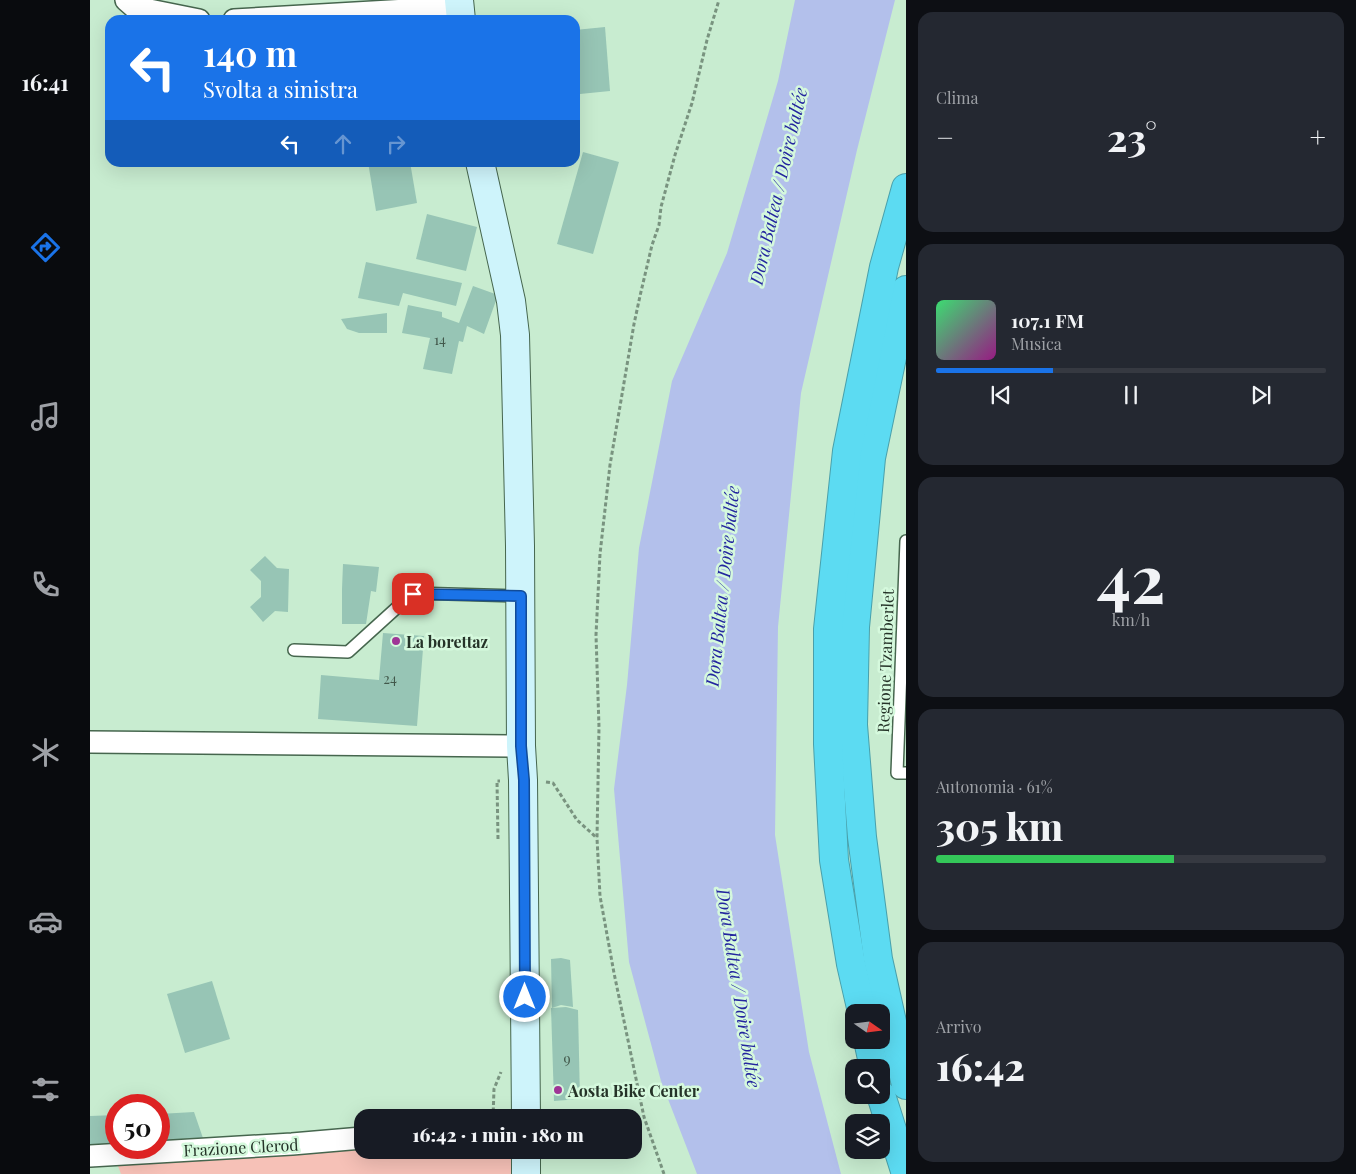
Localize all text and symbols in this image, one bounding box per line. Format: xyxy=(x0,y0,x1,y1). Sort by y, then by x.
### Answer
text: 140 m xyxy=(203,29,297,76)
icon: left xyxy=(120,35,185,100)
text: 16:41 xyxy=(21,67,69,97)
text: Svolta a sinistra xyxy=(203,74,358,104)
water label: Dora Baltea / Doire baltée xyxy=(743,85,812,288)
text: Clima xyxy=(936,87,978,108)
text: 23° xyxy=(1107,111,1157,162)
text: − xyxy=(936,118,954,155)
text: + xyxy=(1310,118,1326,155)
icon: left xyxy=(276,130,304,158)
icon: ahead xyxy=(329,130,357,158)
icon: right xyxy=(382,130,410,158)
icon: directions xyxy=(28,230,63,265)
text: 107.1 FM xyxy=(1011,307,1084,333)
house number: 14 xyxy=(434,330,446,349)
text: Musica xyxy=(1011,333,1062,354)
icon: previous xyxy=(987,381,1015,409)
icon: pause xyxy=(1117,381,1145,409)
icon: next xyxy=(1247,381,1275,409)
icon: music xyxy=(28,399,63,434)
water label: Dora Baltea / Doire baltée xyxy=(699,484,744,688)
text: 42 xyxy=(1097,533,1165,619)
icon: phone xyxy=(28,567,63,602)
pin xyxy=(392,573,434,615)
icon: arrive xyxy=(399,580,427,608)
street label: Regione Tzamberlet xyxy=(872,589,898,733)
text: km/h xyxy=(1112,609,1150,630)
place label: La borettaz xyxy=(406,631,489,652)
marker: La borettaz xyxy=(390,635,402,647)
house number: 24 xyxy=(383,669,397,688)
icon: climate xyxy=(28,735,63,770)
text: Autonomia · 61% xyxy=(936,776,1053,797)
text: 305 km xyxy=(936,800,1063,851)
water label: Dora Baltea / Doire baltée xyxy=(711,886,767,1090)
icon: car xyxy=(28,904,63,939)
position arrow xyxy=(498,970,550,1022)
north arrow xyxy=(845,1004,890,1049)
map controls xyxy=(845,1004,890,1159)
text: Arrivo xyxy=(936,1016,981,1037)
text: 16:42 xyxy=(936,1040,1025,1091)
house number: 9 xyxy=(563,1049,571,1068)
button: search xyxy=(845,1059,890,1104)
icon: filters xyxy=(28,1072,63,1107)
place label: Aosta Bike Center xyxy=(567,1080,700,1101)
marker: Aosta Bike Center xyxy=(552,1084,564,1096)
speed limit sign: 50 xyxy=(105,1094,170,1159)
button: layers xyxy=(845,1114,890,1159)
text: 16:42 · 1 min · 180 m xyxy=(412,1121,584,1147)
street label: Frazione Clerod xyxy=(183,1133,299,1161)

